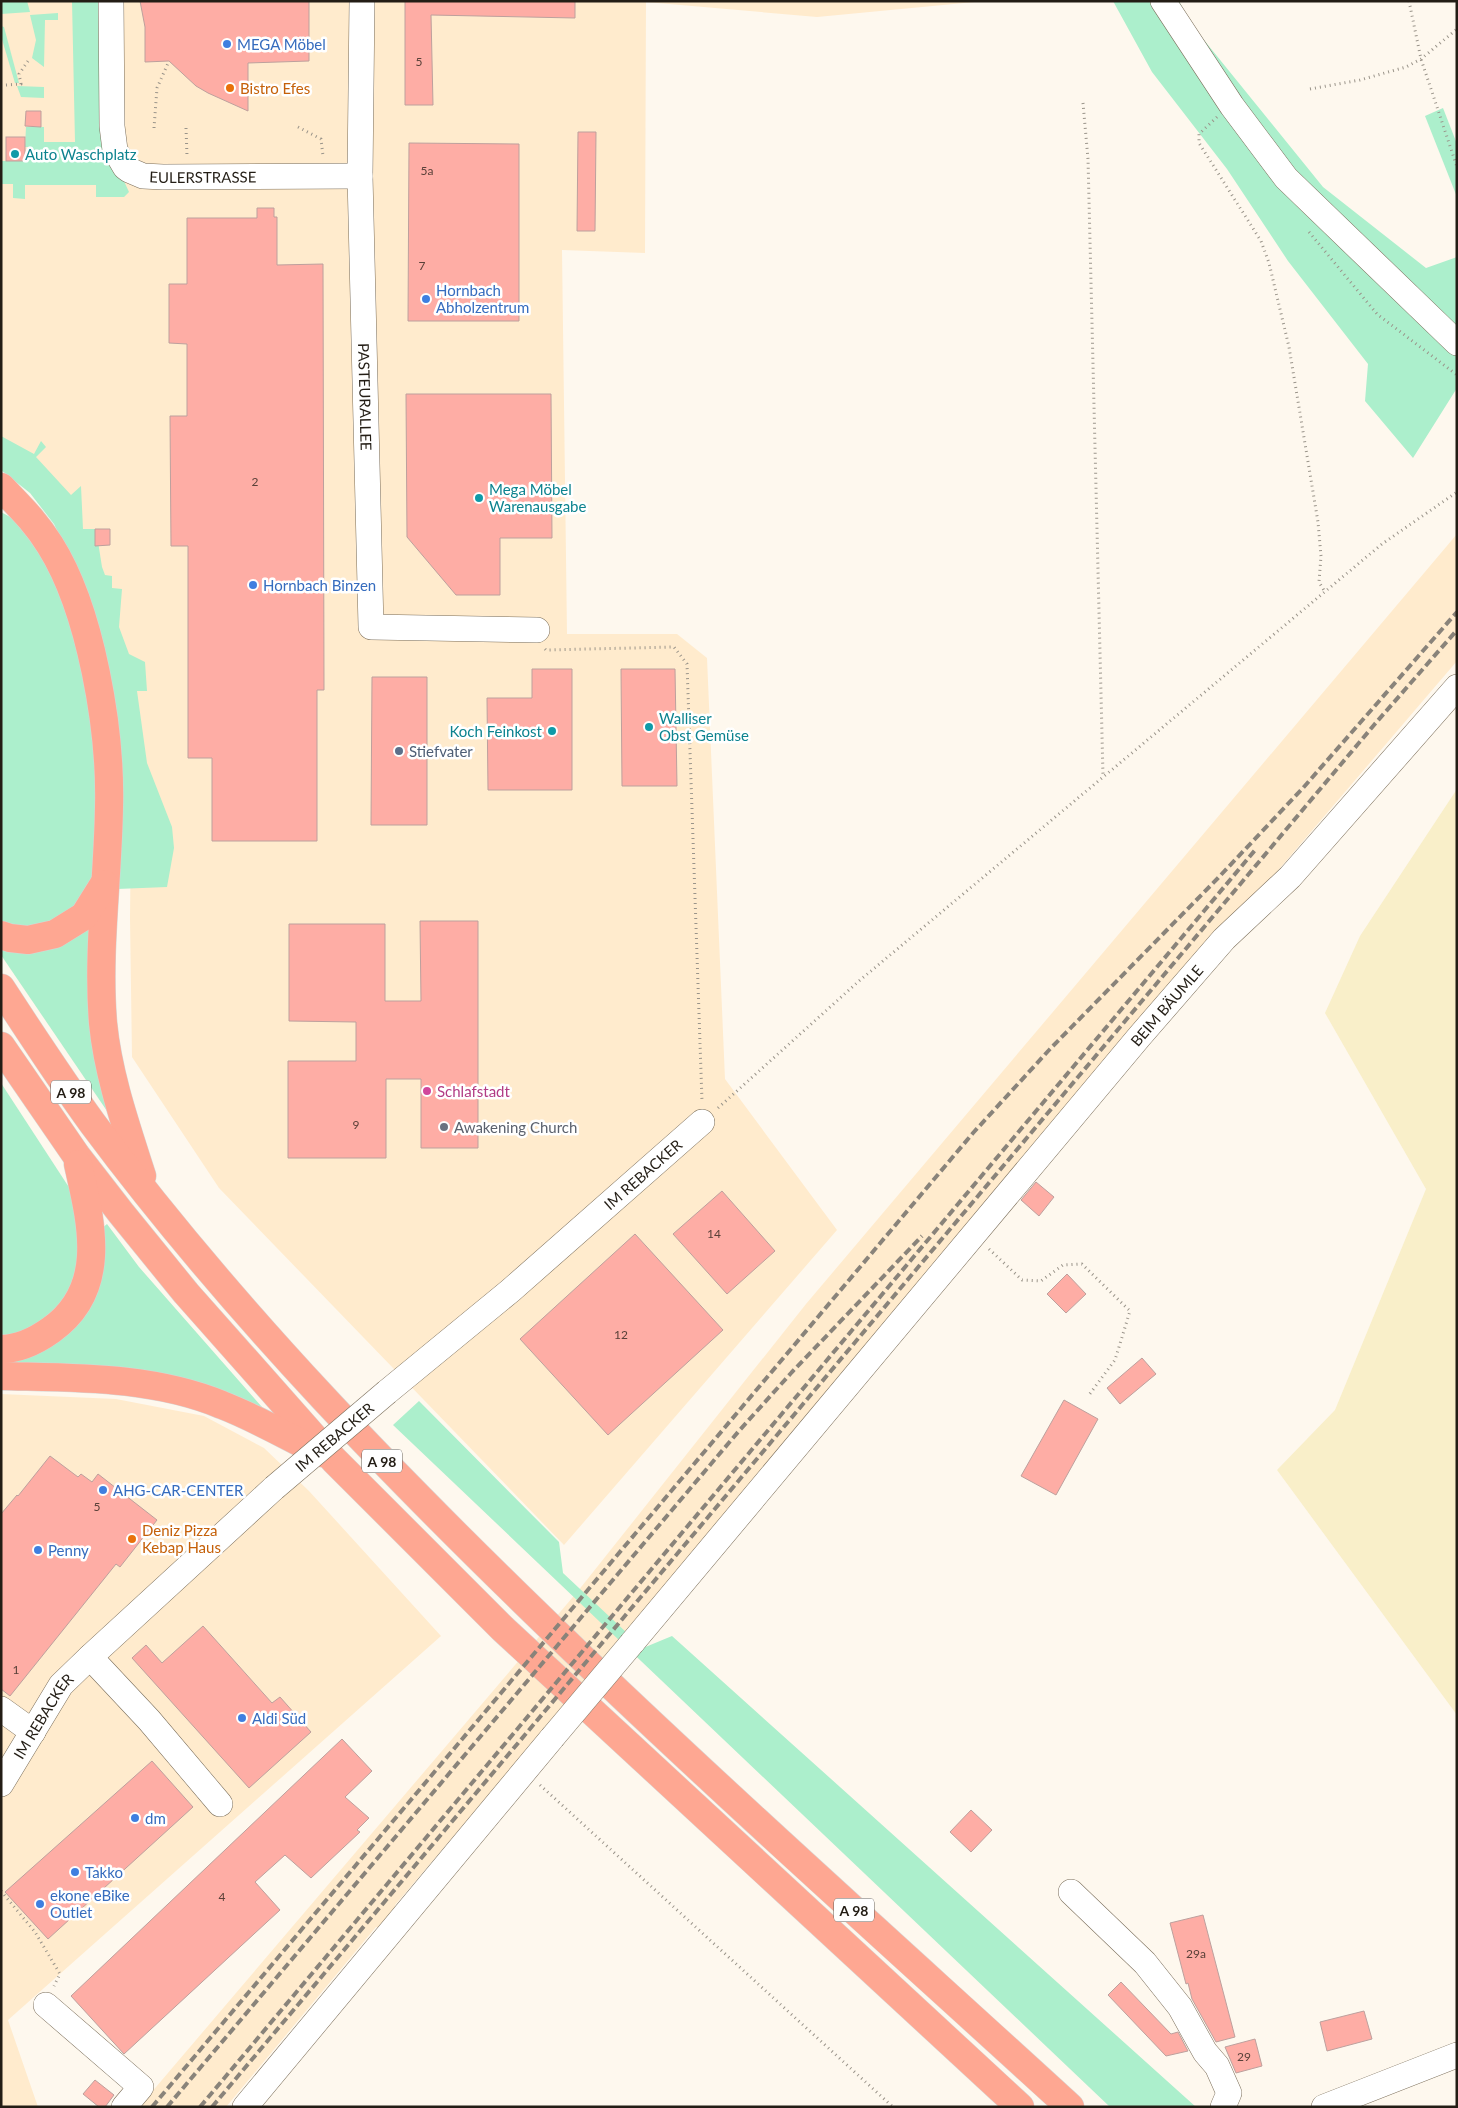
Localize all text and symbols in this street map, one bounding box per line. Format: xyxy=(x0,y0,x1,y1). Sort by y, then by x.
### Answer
place label: MEGA Möbel xyxy=(237,35,326,53)
marker: MEGA Möbel xyxy=(221,38,233,50)
house number: 5 xyxy=(416,54,423,69)
place label: Bistro Efes xyxy=(240,79,310,97)
marker: Bistro Efes xyxy=(224,82,236,94)
place label: Auto Waschplatz xyxy=(25,145,137,163)
marker: Auto Waschplatz xyxy=(9,148,21,160)
house number: 5a xyxy=(421,163,433,178)
street label: EULERSTRASSE xyxy=(149,167,256,186)
house number: 7 xyxy=(419,258,426,273)
place label: Hornbach Abholzentrum xyxy=(436,281,529,316)
marker: Hornbach Abholzentrum xyxy=(420,293,432,305)
street label: PASTEURALLEE xyxy=(355,343,376,451)
house number: 2 xyxy=(252,474,259,489)
place label: Mega Möbel Warenausgabe xyxy=(489,480,587,515)
marker: Mega Möbel Warenausgabe xyxy=(473,492,485,504)
place label: Hornbach Binzen xyxy=(263,576,376,594)
marker: Hornbach Binzen xyxy=(247,579,259,591)
place label: Walliser Obst Gemüse xyxy=(659,709,749,744)
marker: Walliser Obst Gemüse xyxy=(643,721,655,733)
place label: Koch Feinkost xyxy=(449,722,543,740)
marker: Koch Feinkost xyxy=(546,725,558,737)
place label: Stiefvater xyxy=(409,742,473,760)
marker: Stiefvater xyxy=(393,745,405,757)
street label: BEIM BÄUMLE xyxy=(1127,961,1206,1049)
road number: A 98 xyxy=(51,1080,91,1104)
place label: Schlafstadt xyxy=(437,1082,510,1100)
marker: Schlafstadt xyxy=(421,1085,433,1097)
house number: 9 xyxy=(353,1117,360,1132)
place label: Awakening Church xyxy=(454,1118,577,1136)
marker: Awakening Church xyxy=(438,1121,450,1133)
street label: IM REBACKER xyxy=(600,1135,686,1213)
house number: 14 xyxy=(707,1226,721,1241)
house number: 12 xyxy=(614,1327,628,1342)
street label: IM REBACKER xyxy=(291,1398,378,1475)
road number: A 98 xyxy=(362,1450,402,1472)
place label: AHG-CAR-CENTER xyxy=(113,1481,244,1499)
marker: AHG-CAR-CENTER xyxy=(97,1484,109,1496)
house number: 5 xyxy=(94,1499,101,1514)
place label: Deniz Pizza Kebap Haus xyxy=(142,1521,221,1556)
marker: Deniz Pizza Kebap Haus xyxy=(126,1533,138,1545)
place label: Penny xyxy=(48,1541,89,1559)
marker: Penny xyxy=(32,1544,44,1556)
house number: 1 xyxy=(13,1662,20,1677)
street label: IM REBACKER xyxy=(9,1669,77,1762)
place label: Aldi Süd xyxy=(252,1709,306,1727)
marker: Aldi Süd xyxy=(236,1712,248,1724)
place label: dm xyxy=(145,1809,166,1827)
marker: dm xyxy=(129,1812,141,1824)
place label: Takko xyxy=(85,1863,123,1881)
marker: Takko xyxy=(69,1866,81,1878)
place label: ekone eBike Outlet xyxy=(50,1886,130,1921)
house number: 4 xyxy=(219,1889,226,1904)
marker: ekone eBike Outlet xyxy=(34,1898,46,1910)
road number: A 98 xyxy=(834,1898,874,1922)
house number: 29a xyxy=(1186,1946,1206,1961)
house number: 29 xyxy=(1237,2049,1251,2064)

